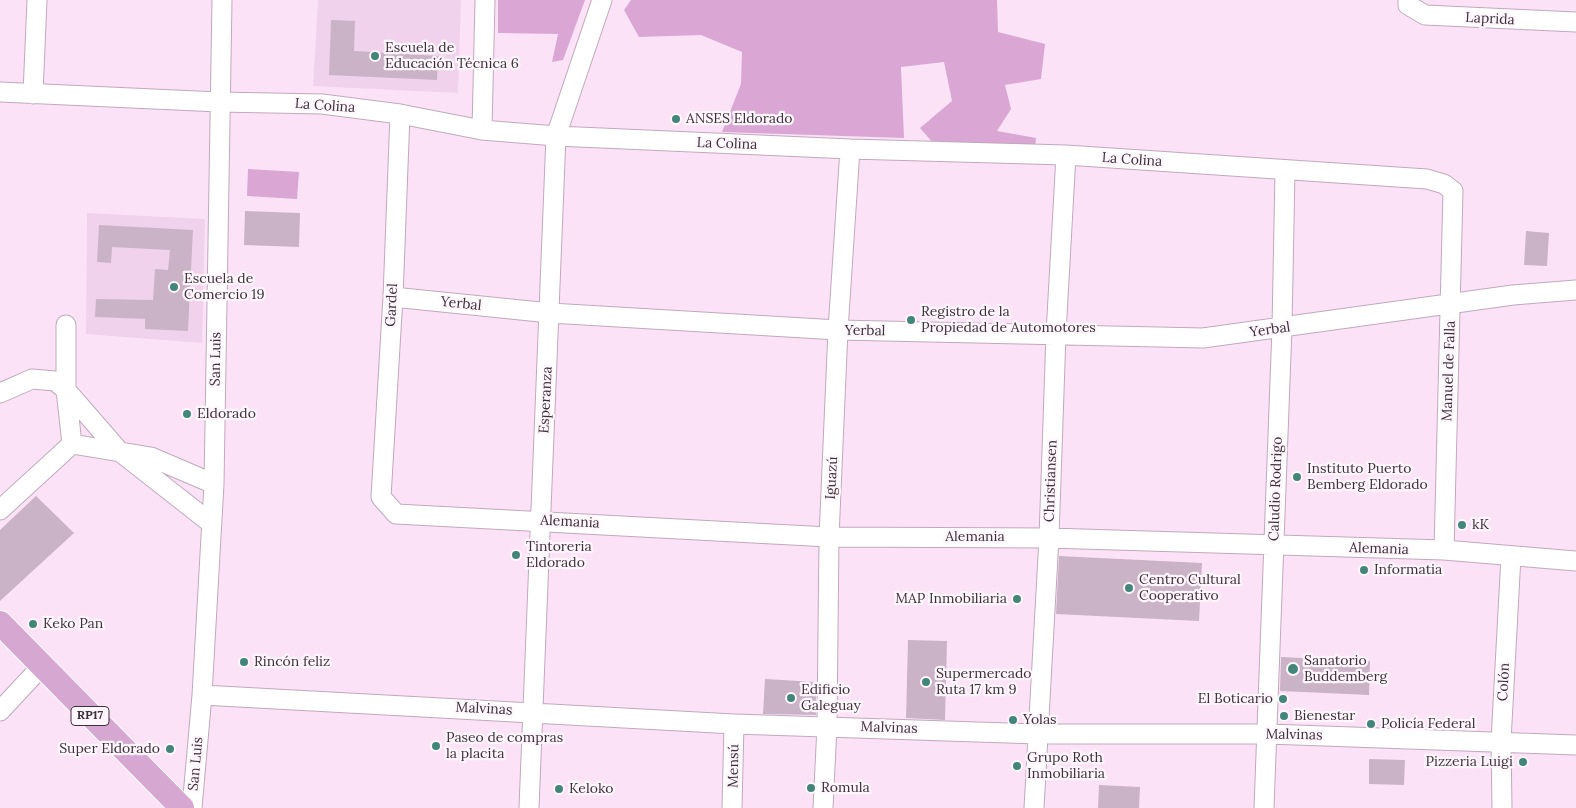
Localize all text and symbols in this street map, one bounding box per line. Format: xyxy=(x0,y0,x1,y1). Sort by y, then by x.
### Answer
street label: Laprida xyxy=(1465,9,1515,29)
place label: Escuela de Educación Técnica 6 xyxy=(385,40,519,72)
marker: Escuela de Educación Técnica 6 xyxy=(369,50,381,62)
street label: La Colina xyxy=(294,96,356,116)
place label: ANSES Eldorado xyxy=(686,111,793,127)
marker: ANSES Eldorado xyxy=(670,113,682,125)
street label: La Colina xyxy=(696,135,758,153)
street label: La Colina xyxy=(1101,150,1163,170)
place label: Escuela de Comercio 19 xyxy=(184,271,264,304)
marker: Escuela de Comercio 19 xyxy=(168,281,180,293)
street label: Gardel xyxy=(382,283,402,327)
street label: Yerbal xyxy=(440,294,482,314)
place label: Registro de la Propiedad de Automotores xyxy=(921,304,1096,336)
marker: Registro de la Propiedad de Automotores xyxy=(905,314,917,326)
street label: Yerbal xyxy=(1249,319,1291,341)
street label: Manuel de Falla xyxy=(1439,320,1459,422)
street label: Yerbal xyxy=(844,322,886,340)
street label: San Luis xyxy=(207,332,225,386)
street label: Esperanza xyxy=(536,366,556,434)
place label: Eldorado xyxy=(197,406,256,422)
marker: Eldorado xyxy=(181,408,193,420)
street label: Caludio Rodrigo xyxy=(1266,437,1286,541)
street label: Christiansen xyxy=(1041,440,1061,522)
street label: Iguazú xyxy=(822,456,842,500)
place label: Instituto Puerto Bemberg Eldorado xyxy=(1307,461,1428,494)
marker: Instituto Puerto Bemberg Eldorado xyxy=(1291,471,1303,483)
street label: Alemania xyxy=(540,512,600,532)
place label: kK xyxy=(1472,517,1489,533)
marker: kK xyxy=(1456,519,1468,531)
street label: Alemania xyxy=(945,529,1005,545)
place label: Tintoreria Eldorado xyxy=(526,539,592,572)
street label: Alemania xyxy=(1349,540,1409,558)
marker: Tintoreria Eldorado xyxy=(510,549,522,561)
place label: Informatia xyxy=(1374,562,1442,578)
marker: Informatia xyxy=(1358,564,1370,576)
place label: Centro Cultural Cooperativo xyxy=(1139,572,1241,604)
marker: Centro Cultural Cooperativo xyxy=(1123,582,1135,594)
place label: MAP Inmobiliaria xyxy=(895,591,1007,607)
marker: MAP Inmobiliaria xyxy=(1011,593,1023,605)
place label: Keko Pan xyxy=(43,616,103,632)
marker: Keko Pan xyxy=(27,618,39,630)
place label: Sanatorio Buddemberg xyxy=(1304,653,1387,686)
place label: Rincón feliz xyxy=(254,654,330,670)
marker: Rincón feliz xyxy=(238,656,250,668)
marker: Sanatorio Buddemberg xyxy=(1286,662,1300,676)
street label: Colón xyxy=(1495,662,1513,702)
place label: Supermercado Ruta 17 km 9 xyxy=(936,666,1031,699)
marker: Supermercado Ruta 17 km 9 xyxy=(920,676,932,688)
place label: Edificio Galeguay xyxy=(801,682,861,714)
place label: El Boticario xyxy=(1198,691,1273,707)
marker: Edificio Galeguay xyxy=(785,692,797,704)
marker: El Boticario xyxy=(1277,693,1289,705)
street label: Malvinas xyxy=(455,699,513,719)
road number: RP17 xyxy=(71,706,109,726)
place label: Bienestar xyxy=(1294,708,1355,724)
marker: Bienestar xyxy=(1278,710,1290,722)
place label: Yolas xyxy=(1023,712,1057,728)
marker: Yolas xyxy=(1007,714,1019,726)
place label: Policía Federal xyxy=(1381,716,1475,732)
marker: Policía Federal xyxy=(1365,718,1377,730)
street label: Malvinas xyxy=(860,719,918,737)
street label: Malvinas xyxy=(1265,726,1323,744)
place label: Paseo de compras la placita xyxy=(446,730,563,762)
street label: San Luis xyxy=(185,736,207,792)
marker: Paseo de compras la placita xyxy=(430,740,442,752)
place label: Super Eldorado xyxy=(59,741,160,757)
marker: Super Eldorado xyxy=(164,743,176,755)
street label: Mensú xyxy=(725,744,743,788)
place label: Grupo Roth Inmobiliaria xyxy=(1027,750,1105,782)
place label: Pizzeria Luigi xyxy=(1426,754,1513,770)
marker: Pizzeria Luigi xyxy=(1517,756,1529,768)
marker: Grupo Roth Inmobiliaria xyxy=(1011,760,1023,772)
place label: Romula xyxy=(821,780,870,796)
place label: Keloko xyxy=(569,781,614,797)
marker: Romula xyxy=(805,782,817,794)
marker: Keloko xyxy=(553,783,565,795)

